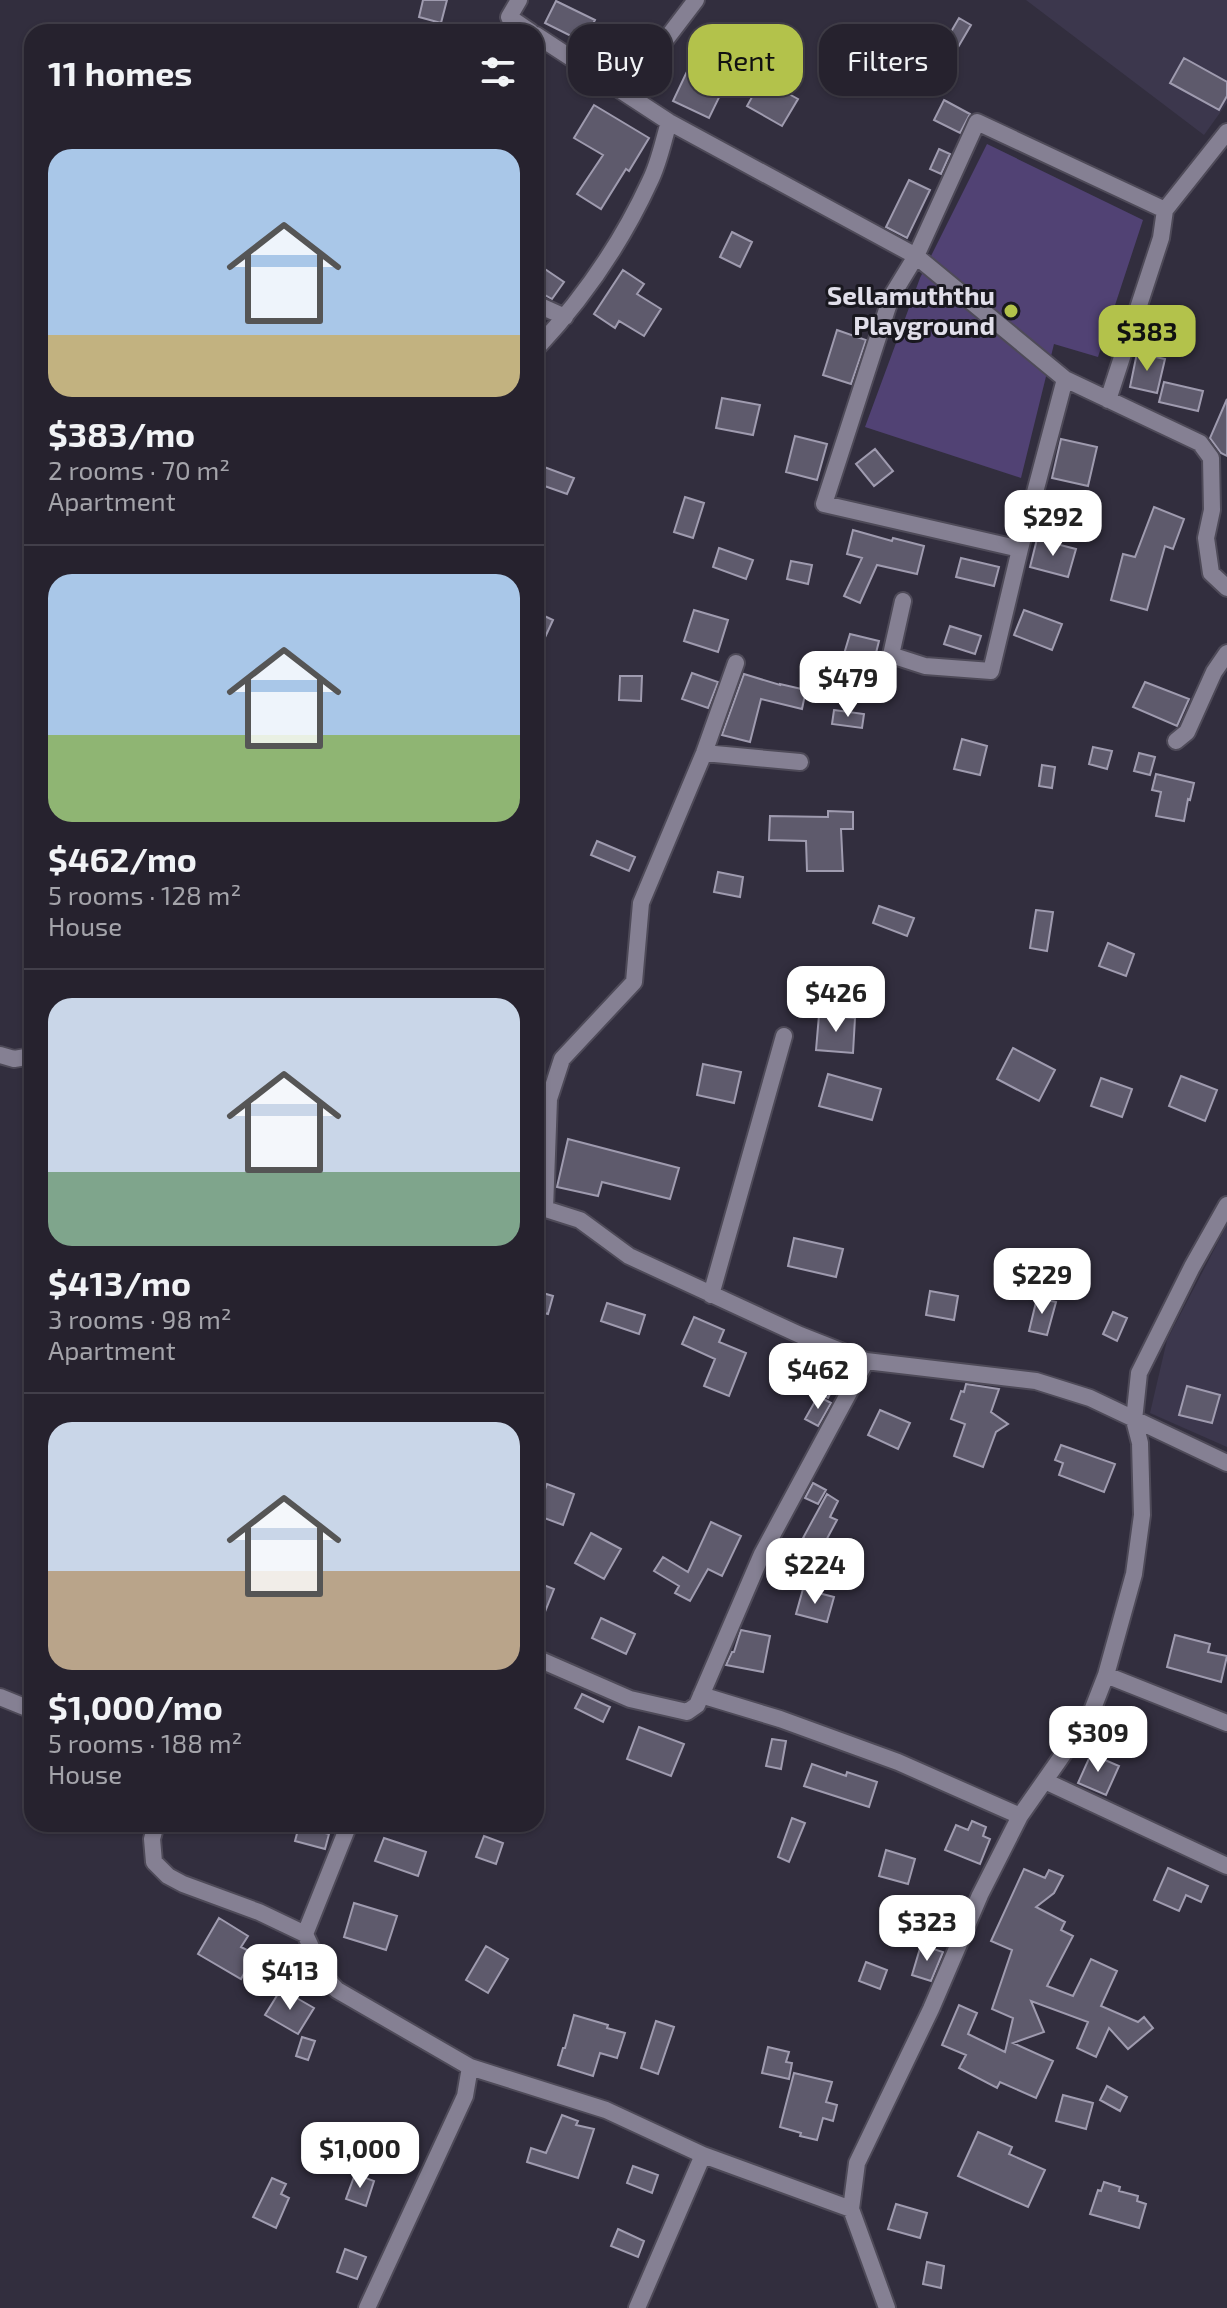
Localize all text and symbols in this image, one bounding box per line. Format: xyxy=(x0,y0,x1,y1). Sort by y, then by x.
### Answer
chip: Buy xyxy=(568,24,672,96)
chip: Rent xyxy=(688,24,803,96)
chip: Filters xyxy=(819,24,957,96)
icon: filters xyxy=(476,50,520,94)
text: 11 homes xyxy=(48,52,192,93)
icon: home xyxy=(212,201,356,345)
place label: Sellamuththu Playground xyxy=(827,279,995,341)
marker: Sellamuththu Playground xyxy=(1002,302,1020,320)
pin: $383 xyxy=(1100,305,1194,373)
text: $383 xyxy=(1117,315,1177,346)
text: $383/mo xyxy=(48,413,195,454)
text: 2 rooms · 70 m² xyxy=(48,454,230,485)
text: Apartment xyxy=(48,485,176,516)
pin: $292 xyxy=(1006,490,1100,558)
text: $292 xyxy=(1023,500,1083,531)
icon: home xyxy=(212,626,356,770)
pin: $479 xyxy=(801,651,895,719)
text: $479 xyxy=(818,661,878,692)
text: $462/mo xyxy=(48,838,197,879)
text: 5 rooms · 128 m² xyxy=(48,879,241,910)
text: House xyxy=(48,910,122,941)
pin: $426 xyxy=(789,966,883,1034)
text: $426 xyxy=(805,976,867,1007)
icon: home xyxy=(212,1050,356,1194)
pin: $229 xyxy=(995,1248,1089,1316)
text: $229 xyxy=(1012,1258,1072,1289)
text: $413/mo xyxy=(48,1262,191,1303)
text: 3 rooms · 98 m² xyxy=(48,1303,232,1334)
text: Apartment xyxy=(48,1334,176,1365)
pin: $462 xyxy=(771,1343,865,1411)
text: $462 xyxy=(787,1353,849,1384)
icon: home xyxy=(212,1474,356,1618)
pin: $224 xyxy=(768,1538,862,1606)
text: $224 xyxy=(784,1548,846,1579)
text: $1,000/mo xyxy=(48,1686,223,1727)
pin: $309 xyxy=(1051,1706,1145,1774)
text: $309 xyxy=(1067,1716,1129,1747)
text: 5 rooms · 188 m² xyxy=(48,1727,242,1758)
text: House xyxy=(48,1758,122,1789)
pin: $323 xyxy=(880,1895,974,1963)
text: $323 xyxy=(897,1905,957,1936)
pin: $413 xyxy=(243,1944,337,2012)
text: $413 xyxy=(261,1954,319,1985)
pin: $1,000 xyxy=(295,2122,425,2190)
text: $1,000 xyxy=(319,2132,401,2163)

